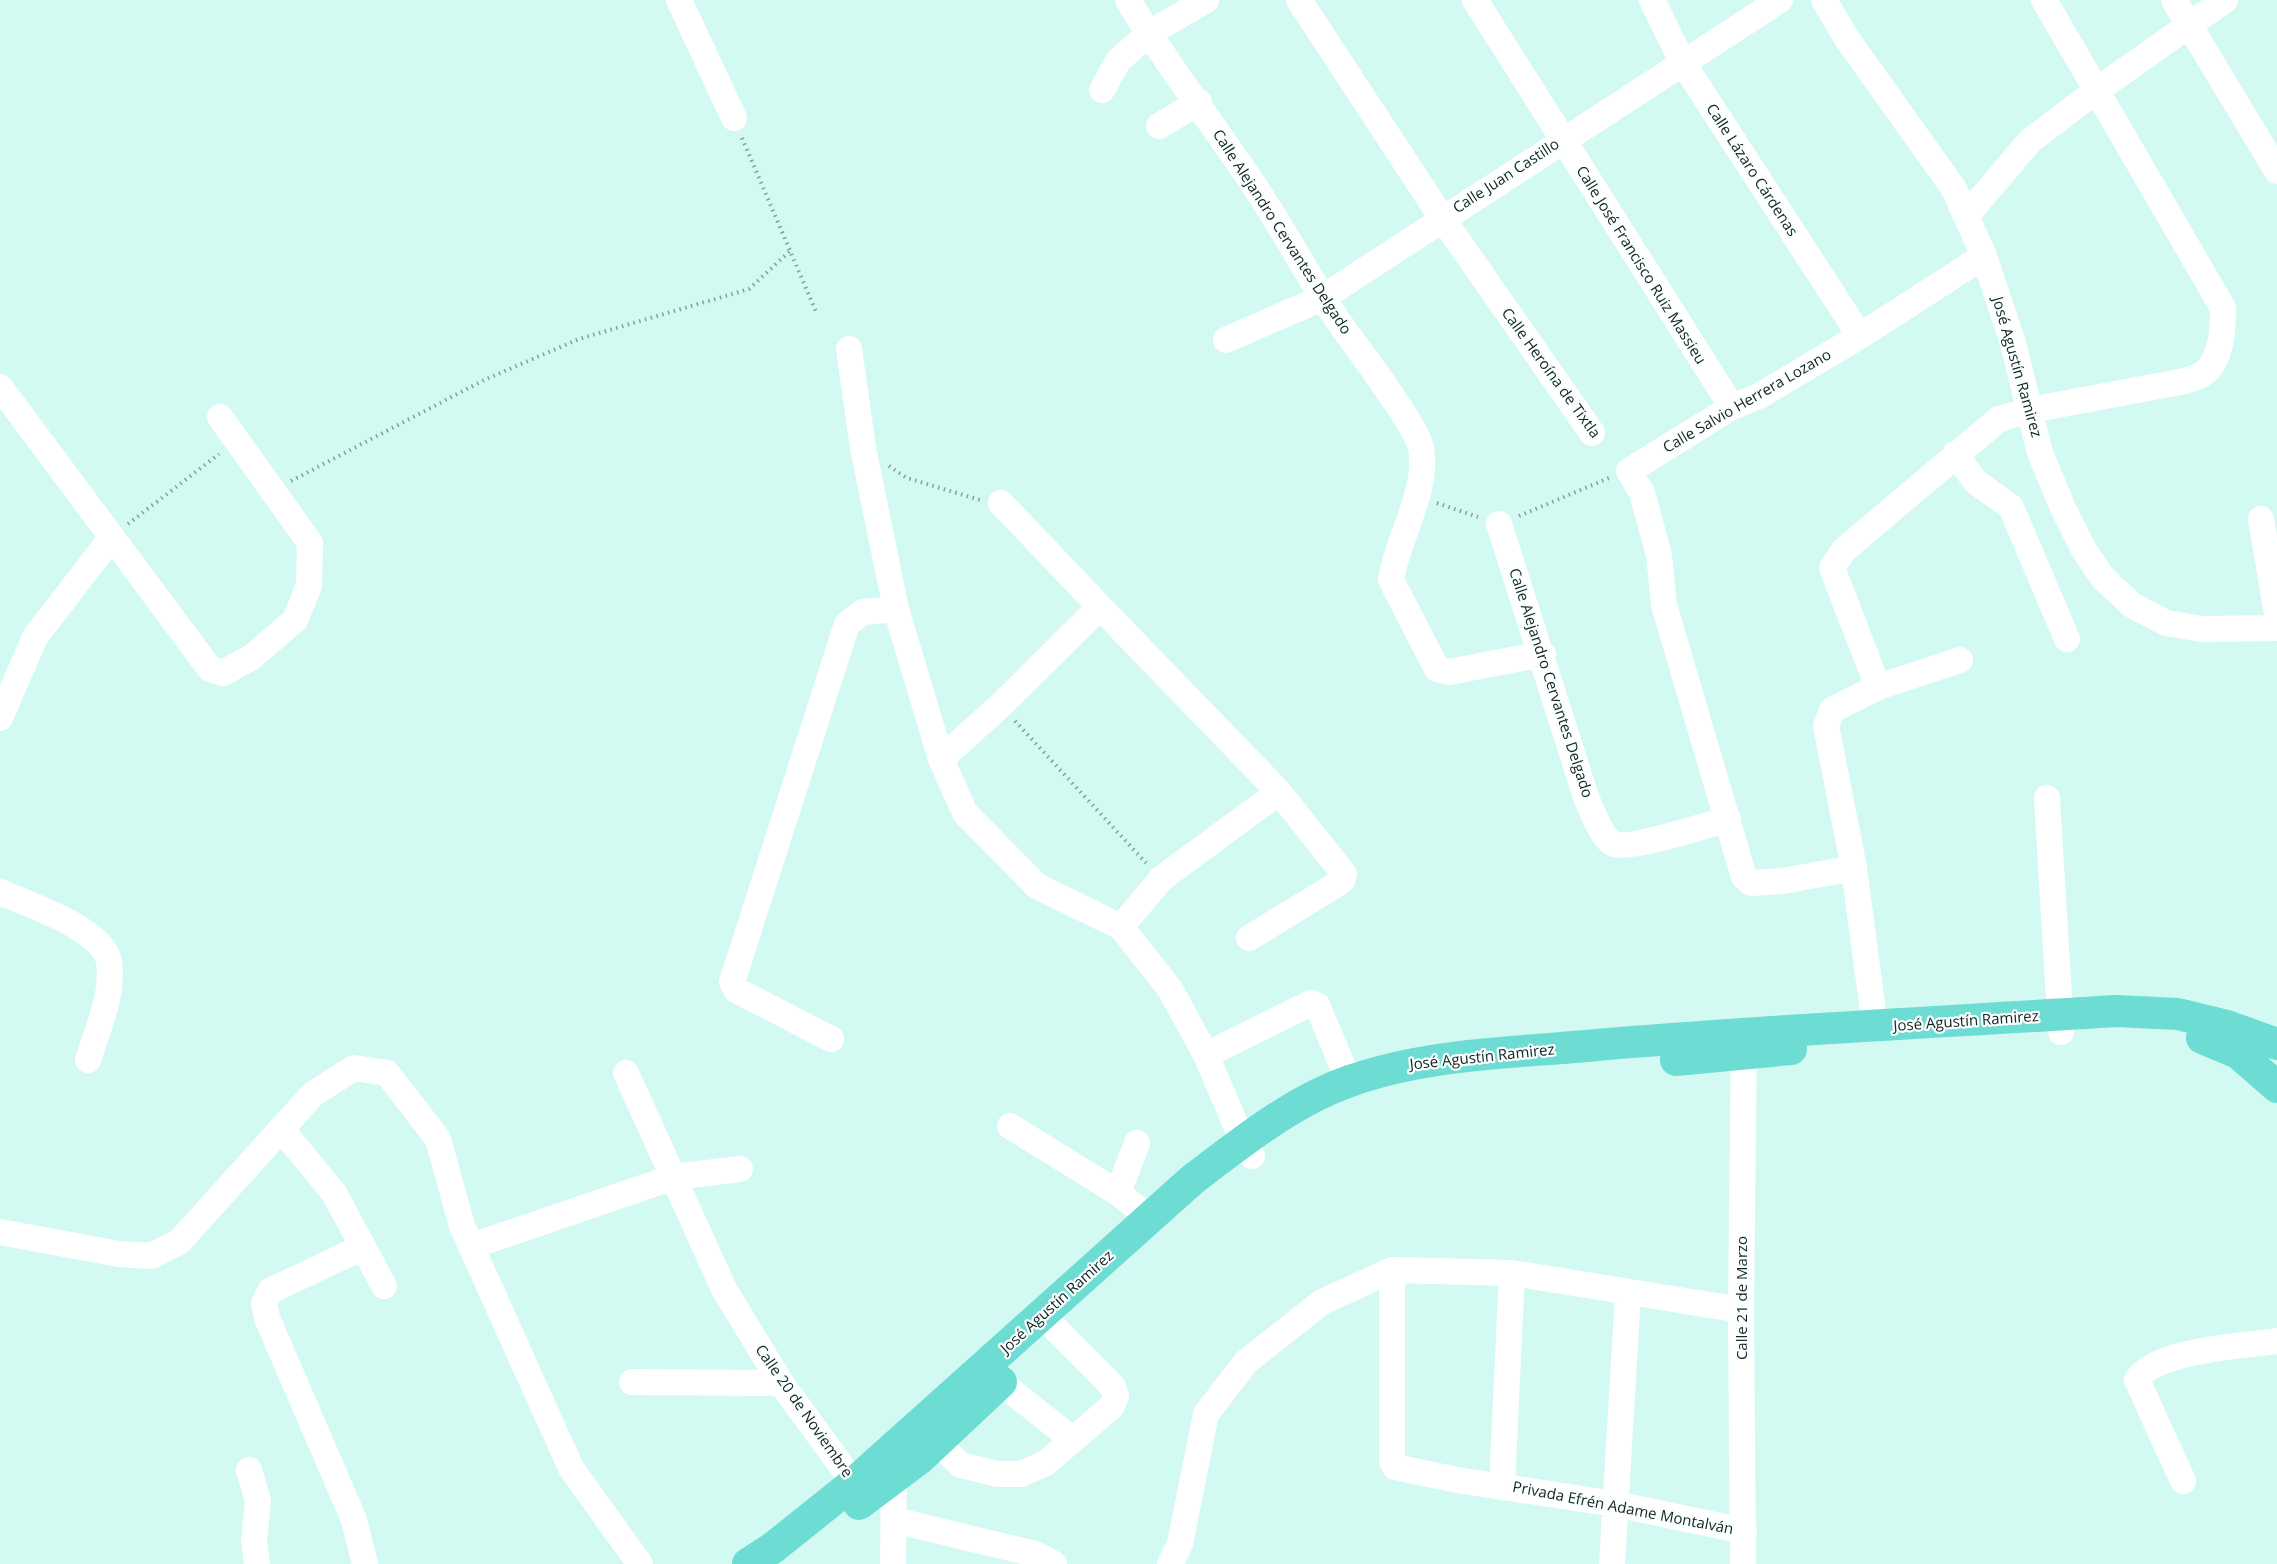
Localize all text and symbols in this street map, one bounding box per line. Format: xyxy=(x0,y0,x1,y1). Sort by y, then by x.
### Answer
street label: Calle Lázaro Cárdenas xyxy=(1702,99,1803,240)
street label: Calle Alejandro Cervantes Delgado xyxy=(1209,125,1357,338)
street label: Calle Juan Castillo xyxy=(1448,133,1562,217)
street label: Calle José Francisco Ruiz Massieu xyxy=(1572,161,1711,368)
street label: José Agustín Ramirez xyxy=(1988,292,2048,439)
street label: Calle Heroína de Tixtla xyxy=(1498,303,1606,442)
street label: Calle Salvio Herrera Lozano xyxy=(1659,344,1834,457)
street label: Calle Alejandro Cervantes Delgado xyxy=(1505,565,1599,800)
street label: José Agustín Ramirez xyxy=(1891,1005,2039,1035)
street label: José Agustín Ramirez xyxy=(1406,1038,1555,1074)
street label: Calle 21 de Marzo xyxy=(1731,1236,1751,1360)
street label: José Agustín Ramirez xyxy=(994,1245,1117,1359)
street label: Calle 20 de Noviembre xyxy=(751,1340,858,1481)
street label: Privada Efrén Adame Montalván xyxy=(1511,1476,1735,1538)

